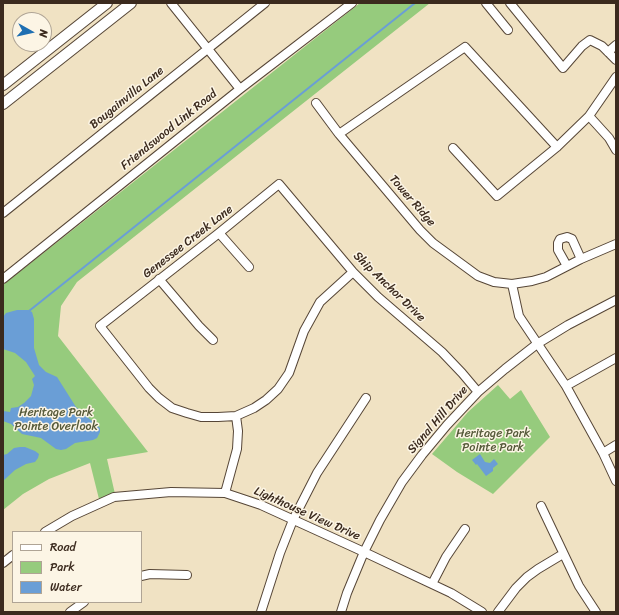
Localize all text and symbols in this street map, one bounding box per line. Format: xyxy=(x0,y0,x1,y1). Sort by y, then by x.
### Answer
north arrow xyxy=(12,12,52,52)
text: N xyxy=(33,29,53,39)
street label: Bougainvilla Lane xyxy=(87,64,167,132)
street label: Friendswood Link Road xyxy=(118,87,220,173)
street label: Tower Ridge xyxy=(386,172,438,230)
street label: Genessee Creek Lane xyxy=(140,202,236,282)
street label: Ship Anchor Drive xyxy=(350,249,428,325)
street label: Signal Hill Drive xyxy=(405,383,471,457)
park label: Heritage Park Pointe Overlook xyxy=(14,406,98,434)
park label: Heritage Park Pointe Park xyxy=(456,427,530,455)
street label: Lighthouse View Drive xyxy=(252,484,362,544)
legend xyxy=(12,531,142,603)
text: Road xyxy=(50,536,76,558)
text: Park xyxy=(50,556,75,578)
text: Water xyxy=(50,576,82,598)

